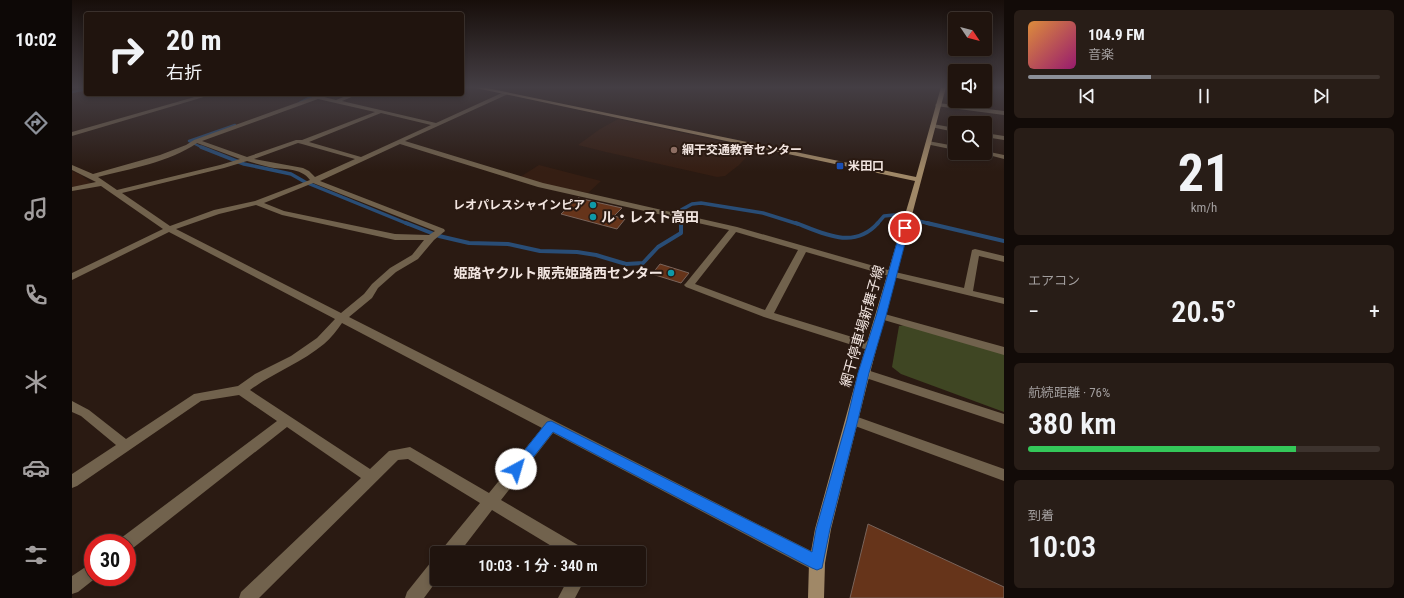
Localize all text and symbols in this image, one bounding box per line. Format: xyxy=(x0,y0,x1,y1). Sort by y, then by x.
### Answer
north arrow xyxy=(948,12,992,56)
map controls xyxy=(948,12,992,160)
text: 20 m xyxy=(166,24,222,57)
text: 104.9 FM xyxy=(1088,26,1145,44)
icon: right xyxy=(100,28,152,80)
text: 10:02 xyxy=(15,29,57,50)
text: 音楽 xyxy=(1088,47,1114,62)
text: 右折 xyxy=(166,62,202,83)
button: sound xyxy=(948,64,992,108)
icon: previous xyxy=(1076,85,1098,107)
icon: pause xyxy=(1193,85,1215,107)
icon: next xyxy=(1310,85,1332,107)
icon: directions xyxy=(22,109,50,137)
button: search xyxy=(948,116,992,160)
place label: 網干交通教育センター xyxy=(682,143,802,157)
text: 21 xyxy=(1178,143,1230,204)
marker: 網干交通教育センター xyxy=(669,145,679,155)
place label: 米田口 xyxy=(848,159,884,173)
marker: 米田口 xyxy=(835,161,845,171)
icon: music xyxy=(22,195,50,223)
place label: レオパレスシャインピア xyxy=(453,198,585,212)
marker: レオパレスシャインピア xyxy=(588,200,598,210)
text: km/h xyxy=(1191,200,1217,215)
place label: ル・レスト高田 xyxy=(601,209,699,225)
pin xyxy=(888,211,922,245)
marker: ル・レスト高田 xyxy=(588,212,598,222)
icon: arrive xyxy=(894,217,916,239)
street label: 網干停車場新舞子線 xyxy=(837,263,887,389)
place label: 姫路ヤクルト販売姫路西センター xyxy=(453,265,663,281)
marker: 姫路ヤクルト販売姫路西センター xyxy=(666,268,676,278)
text: エアコン xyxy=(1028,273,1080,288)
icon: phone xyxy=(22,281,50,309)
text: 20.5° xyxy=(1171,294,1237,329)
text: − xyxy=(1028,299,1039,324)
text: + xyxy=(1369,299,1380,324)
icon: climate xyxy=(22,368,50,396)
text: 航続距離 · 76% xyxy=(1028,385,1110,400)
text: 380 km xyxy=(1028,406,1117,441)
position arrow xyxy=(495,448,537,490)
icon: car xyxy=(22,454,50,482)
text: 到着 xyxy=(1028,508,1054,523)
text: 10:03 xyxy=(1028,529,1096,564)
speed limit sign: 30 xyxy=(84,534,136,586)
icon: filters xyxy=(22,541,50,569)
text: 10:03 · 1 分 · 340 m xyxy=(478,557,598,575)

